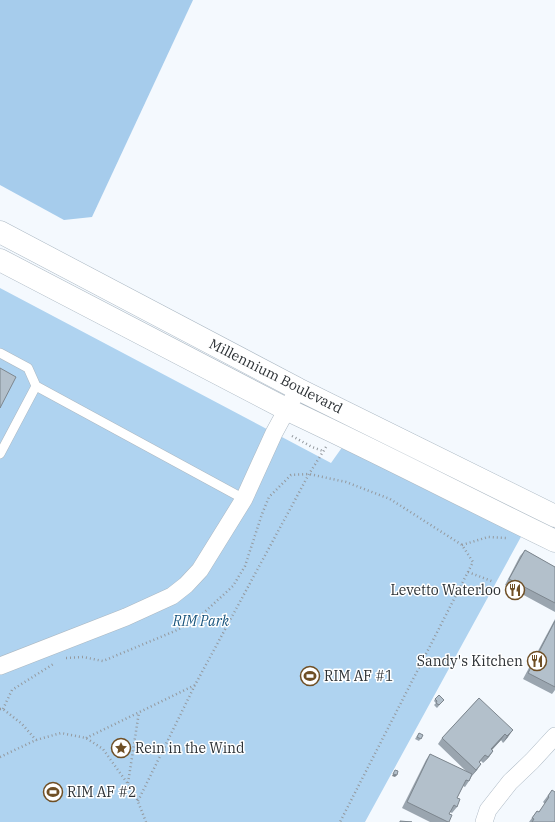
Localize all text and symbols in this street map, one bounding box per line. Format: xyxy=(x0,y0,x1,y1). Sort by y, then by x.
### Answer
street label: Millennium Boulevard xyxy=(206,335,346,418)
restaurant icon: Levetto Waterloo xyxy=(504,579,526,601)
place label: Levetto Waterloo xyxy=(390,581,501,599)
park label: RIM Park xyxy=(172,612,230,630)
restaurant icon: Sandy's Kitchen xyxy=(526,650,548,672)
place label: Sandy's Kitchen xyxy=(417,652,523,670)
sports icon: RIM AF #1 xyxy=(299,665,321,687)
place label: RIM AF #1 xyxy=(324,667,393,685)
place icon: Rein in the Wind xyxy=(110,737,132,759)
place label: Rein in the Wind xyxy=(135,739,245,757)
sports icon: RIM AF #2 xyxy=(42,781,64,803)
place label: RIM AF #2 xyxy=(67,783,136,801)

